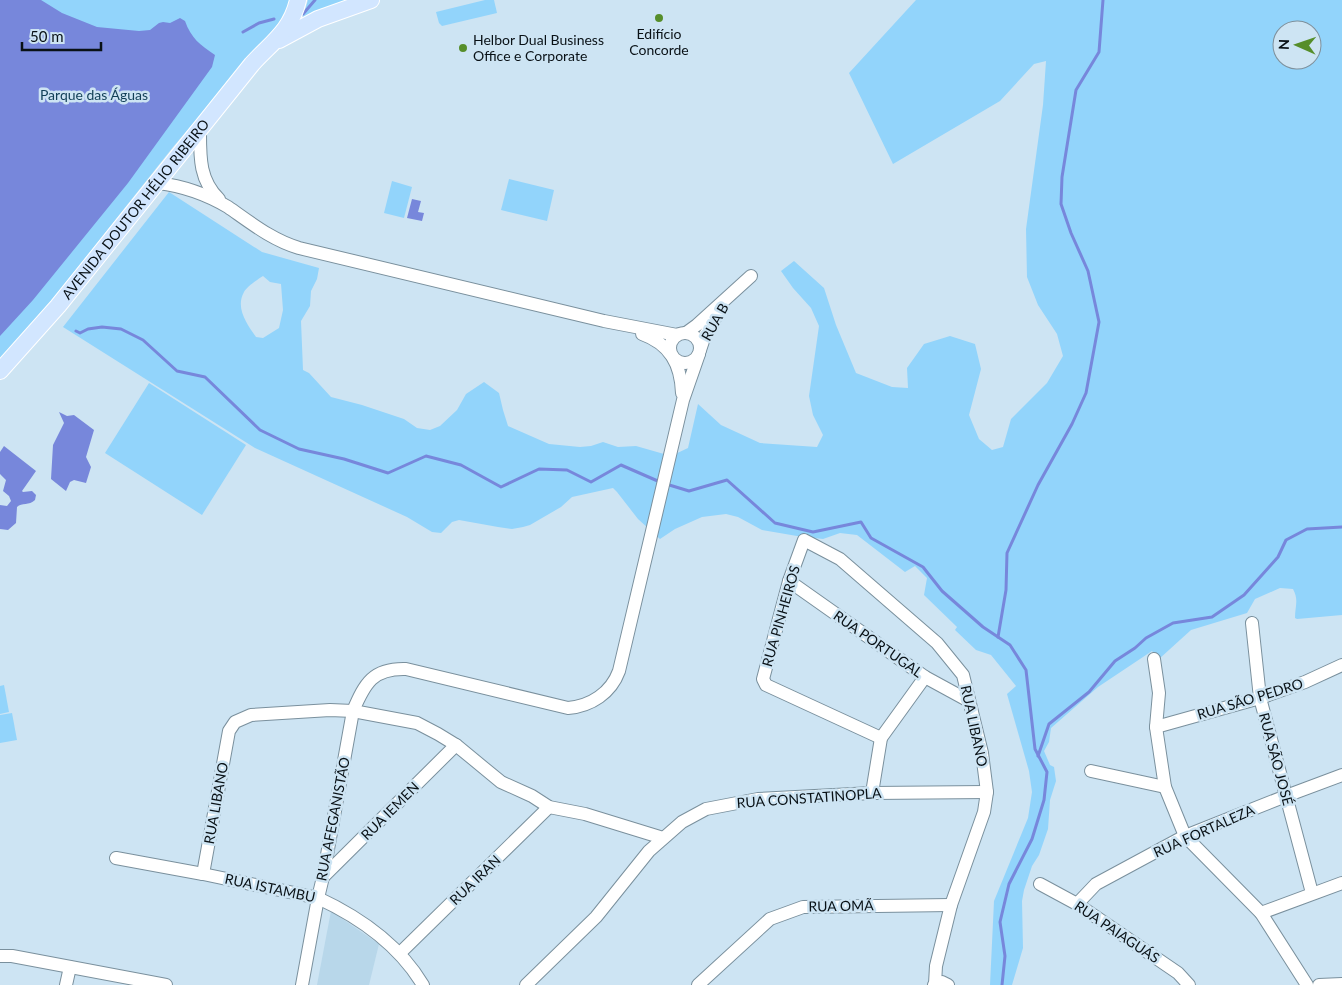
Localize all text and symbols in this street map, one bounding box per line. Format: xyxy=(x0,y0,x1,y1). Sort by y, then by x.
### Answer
marker: Edifício Concorde xyxy=(653,12,665,24)
scale bar xyxy=(22,20,101,52)
north arrow xyxy=(1272,20,1322,70)
place label: Edifício Concorde xyxy=(629,25,689,58)
text: 50 m xyxy=(30,27,64,45)
place label: Helbor Dual Business Office e Corporate xyxy=(473,31,604,64)
text: N xyxy=(1275,39,1292,50)
marker: Helbor Dual Business Office e Corporate xyxy=(457,42,469,54)
park label: Parque das Águas xyxy=(40,86,148,103)
street label: AVENIDA DOUTOR HÉLIO RIBEIRO xyxy=(58,116,212,302)
street label: RUA B xyxy=(697,300,732,344)
street label: RUA PINHEIROS xyxy=(758,563,803,668)
street label: RUA PORTUGAL xyxy=(830,607,926,681)
street label: RUA SÃO PEDRO xyxy=(1195,674,1305,723)
street label: RUA LIBANO xyxy=(958,684,991,768)
street label: RUA SÃO JOSÉ xyxy=(1256,711,1297,807)
street label: RUA AFEGANISTÃO xyxy=(312,756,353,882)
street label: RUA LIBANO xyxy=(200,761,231,845)
street label: RUA IEMEN xyxy=(357,778,422,843)
street label: RUA CONSTATINOPLA xyxy=(736,784,882,811)
street label: RUA FORTALEZA xyxy=(1151,800,1257,860)
street label: RUA IRAN xyxy=(446,851,504,908)
street label: RUA ISTAMBU xyxy=(223,870,317,905)
street label: RUA OMÃ xyxy=(808,896,874,915)
street label: RUA PAIAGUÁS xyxy=(1071,897,1163,966)

